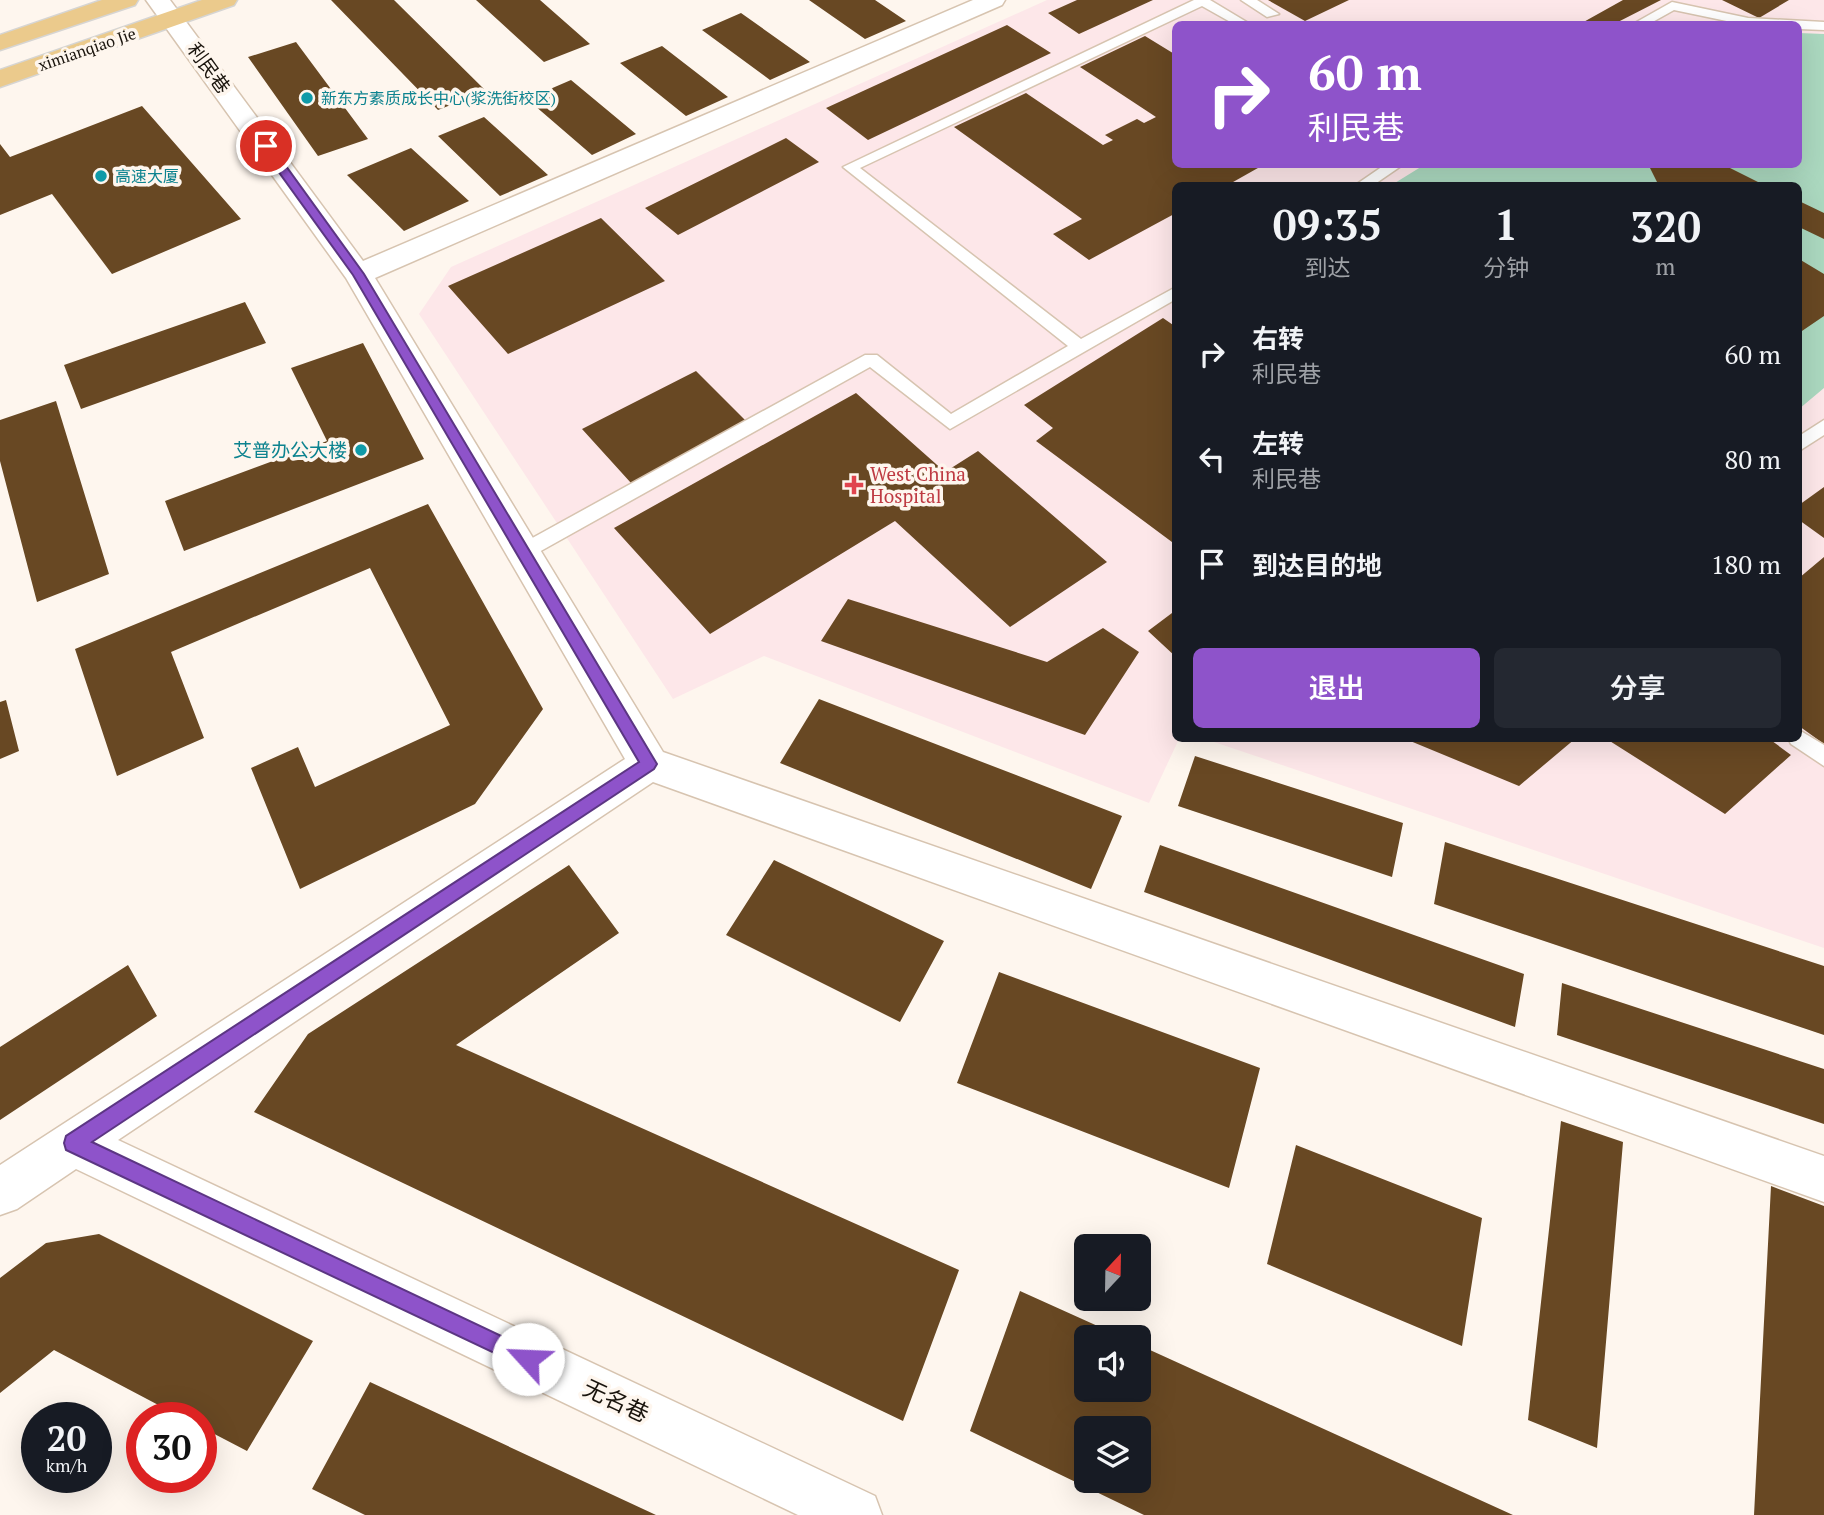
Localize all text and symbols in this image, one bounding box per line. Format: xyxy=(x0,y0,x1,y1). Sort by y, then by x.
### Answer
street label: ximianqiao Jie xyxy=(35,22,139,76)
street label: 利民巷 xyxy=(183,37,236,98)
text: 60 m xyxy=(1308,39,1422,104)
icon: right xyxy=(1193,49,1284,140)
place label: 新东方素质成长中心(浆洗街校区) xyxy=(321,87,556,109)
marker: 新东方素质成长中心(浆洗街校区) xyxy=(299,90,315,106)
text: 利民巷 xyxy=(1308,106,1404,148)
pin xyxy=(236,116,296,176)
icon: arrive xyxy=(247,127,285,165)
place label: 高速大厦 xyxy=(115,165,179,187)
marker: 高速大厦 xyxy=(93,168,109,184)
text: 09:35 xyxy=(1273,196,1382,252)
text: 1 xyxy=(1494,196,1518,252)
text: 320 xyxy=(1630,198,1701,254)
text: m xyxy=(1656,251,1675,282)
text: 到达 xyxy=(1305,252,1351,283)
text: 分钟 xyxy=(1483,252,1529,283)
text: 右转 xyxy=(1252,321,1304,355)
icon: right xyxy=(1193,335,1231,373)
text: 60 m xyxy=(1725,337,1781,371)
text: 利民巷 xyxy=(1252,358,1321,389)
text: 左转 xyxy=(1252,426,1304,460)
place label: 艾普办公大楼 xyxy=(233,437,347,462)
icon: left xyxy=(1193,440,1231,478)
marker: 艾普办公大楼 xyxy=(353,442,369,458)
text: 80 m xyxy=(1725,442,1781,476)
place label: West China Hospital xyxy=(870,461,966,508)
text: 利民巷 xyxy=(1252,463,1321,494)
marker: West China Hospital xyxy=(844,475,864,495)
icon: arrive xyxy=(1193,545,1231,583)
text: 180 m xyxy=(1711,547,1781,581)
text: 到达目的地 xyxy=(1252,548,1382,582)
button: 退出 xyxy=(1193,648,1480,728)
button: 分享 xyxy=(1494,648,1781,728)
north arrow xyxy=(1074,1234,1152,1311)
map controls xyxy=(1074,1234,1151,1493)
position arrow xyxy=(491,1322,565,1396)
button: sound xyxy=(1074,1325,1151,1402)
street label: 无名巷 xyxy=(578,1372,654,1429)
speed limit sign: 30 xyxy=(126,1402,217,1493)
text: 20 xyxy=(47,1415,86,1461)
button: layers xyxy=(1074,1416,1151,1493)
text: km/h xyxy=(46,1453,87,1477)

